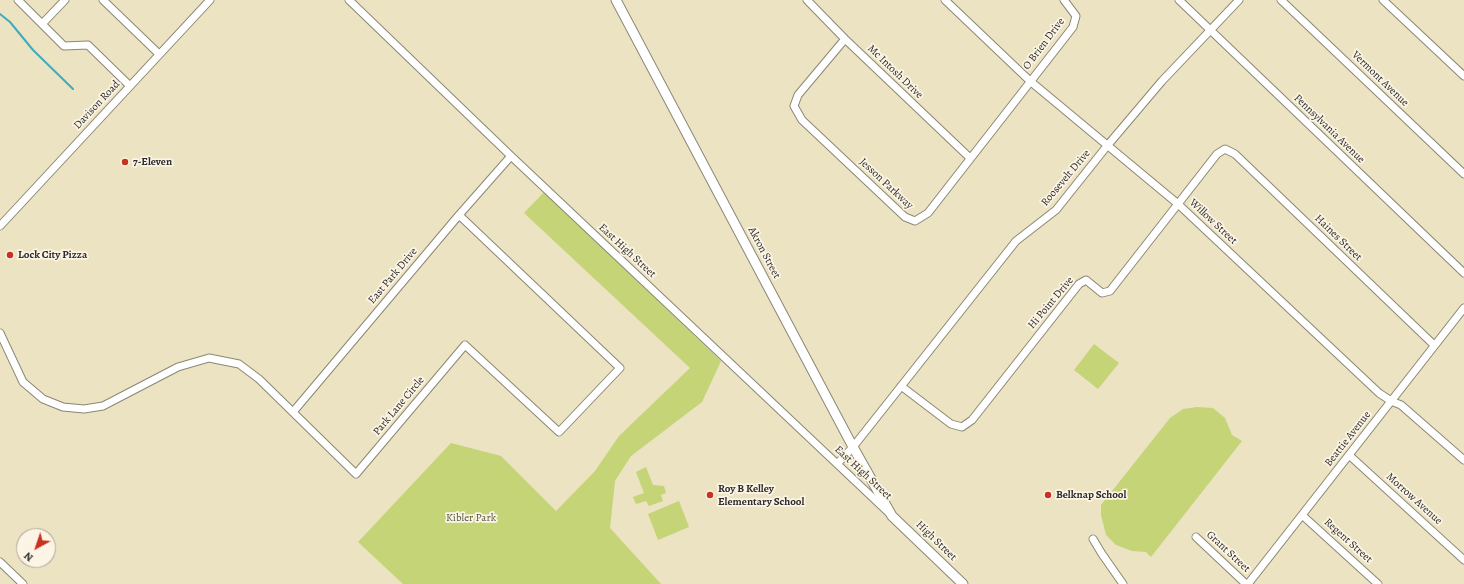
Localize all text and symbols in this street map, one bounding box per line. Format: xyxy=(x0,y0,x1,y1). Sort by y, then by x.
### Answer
street label: O Brien Drive xyxy=(1020,16,1068,72)
street label: Mc Intosh Drive xyxy=(864,42,926,102)
street label: Vermont Avenue xyxy=(1349,48,1411,110)
street label: Davison Road xyxy=(71,78,123,132)
street label: Pennsylvania Avenue xyxy=(1291,92,1367,166)
street label: Roosevelt Drive xyxy=(1039,147,1093,209)
place label: 7-Eleven xyxy=(133,155,172,169)
street label: Jesson Parkway xyxy=(856,156,916,212)
marker: 7-Eleven xyxy=(120,157,130,167)
street label: Willow Street xyxy=(1186,197,1240,247)
street label: Haines Street xyxy=(1312,212,1364,264)
street label: East High Street xyxy=(596,221,658,281)
street label: Akron Street xyxy=(745,225,783,281)
street label: East Park Drive xyxy=(366,245,420,307)
place label: Lock City Pizza xyxy=(18,248,87,262)
marker: Lock City Pizza xyxy=(5,250,15,260)
street label: Hi Point Drive xyxy=(1025,274,1077,332)
street label: Park Lane Circle xyxy=(371,374,427,438)
street label: Beattie Avenue xyxy=(1322,409,1374,469)
street label: East High Street xyxy=(832,443,894,503)
street label: Morrow Avenue xyxy=(1383,470,1445,528)
place label: Roy B Kelley Elementary School xyxy=(718,482,804,508)
place label: Belknap School xyxy=(1056,488,1126,502)
marker: Roy B Kelley Elementary School xyxy=(705,490,715,500)
marker: Belknap School xyxy=(1043,490,1053,500)
park label: Kibler Park xyxy=(446,511,496,525)
street label: Regent Street xyxy=(1321,516,1375,566)
street label: High Street xyxy=(913,518,959,564)
north arrow xyxy=(16,528,56,568)
street label: Grant Street xyxy=(1203,528,1253,576)
text: N xyxy=(21,548,37,565)

